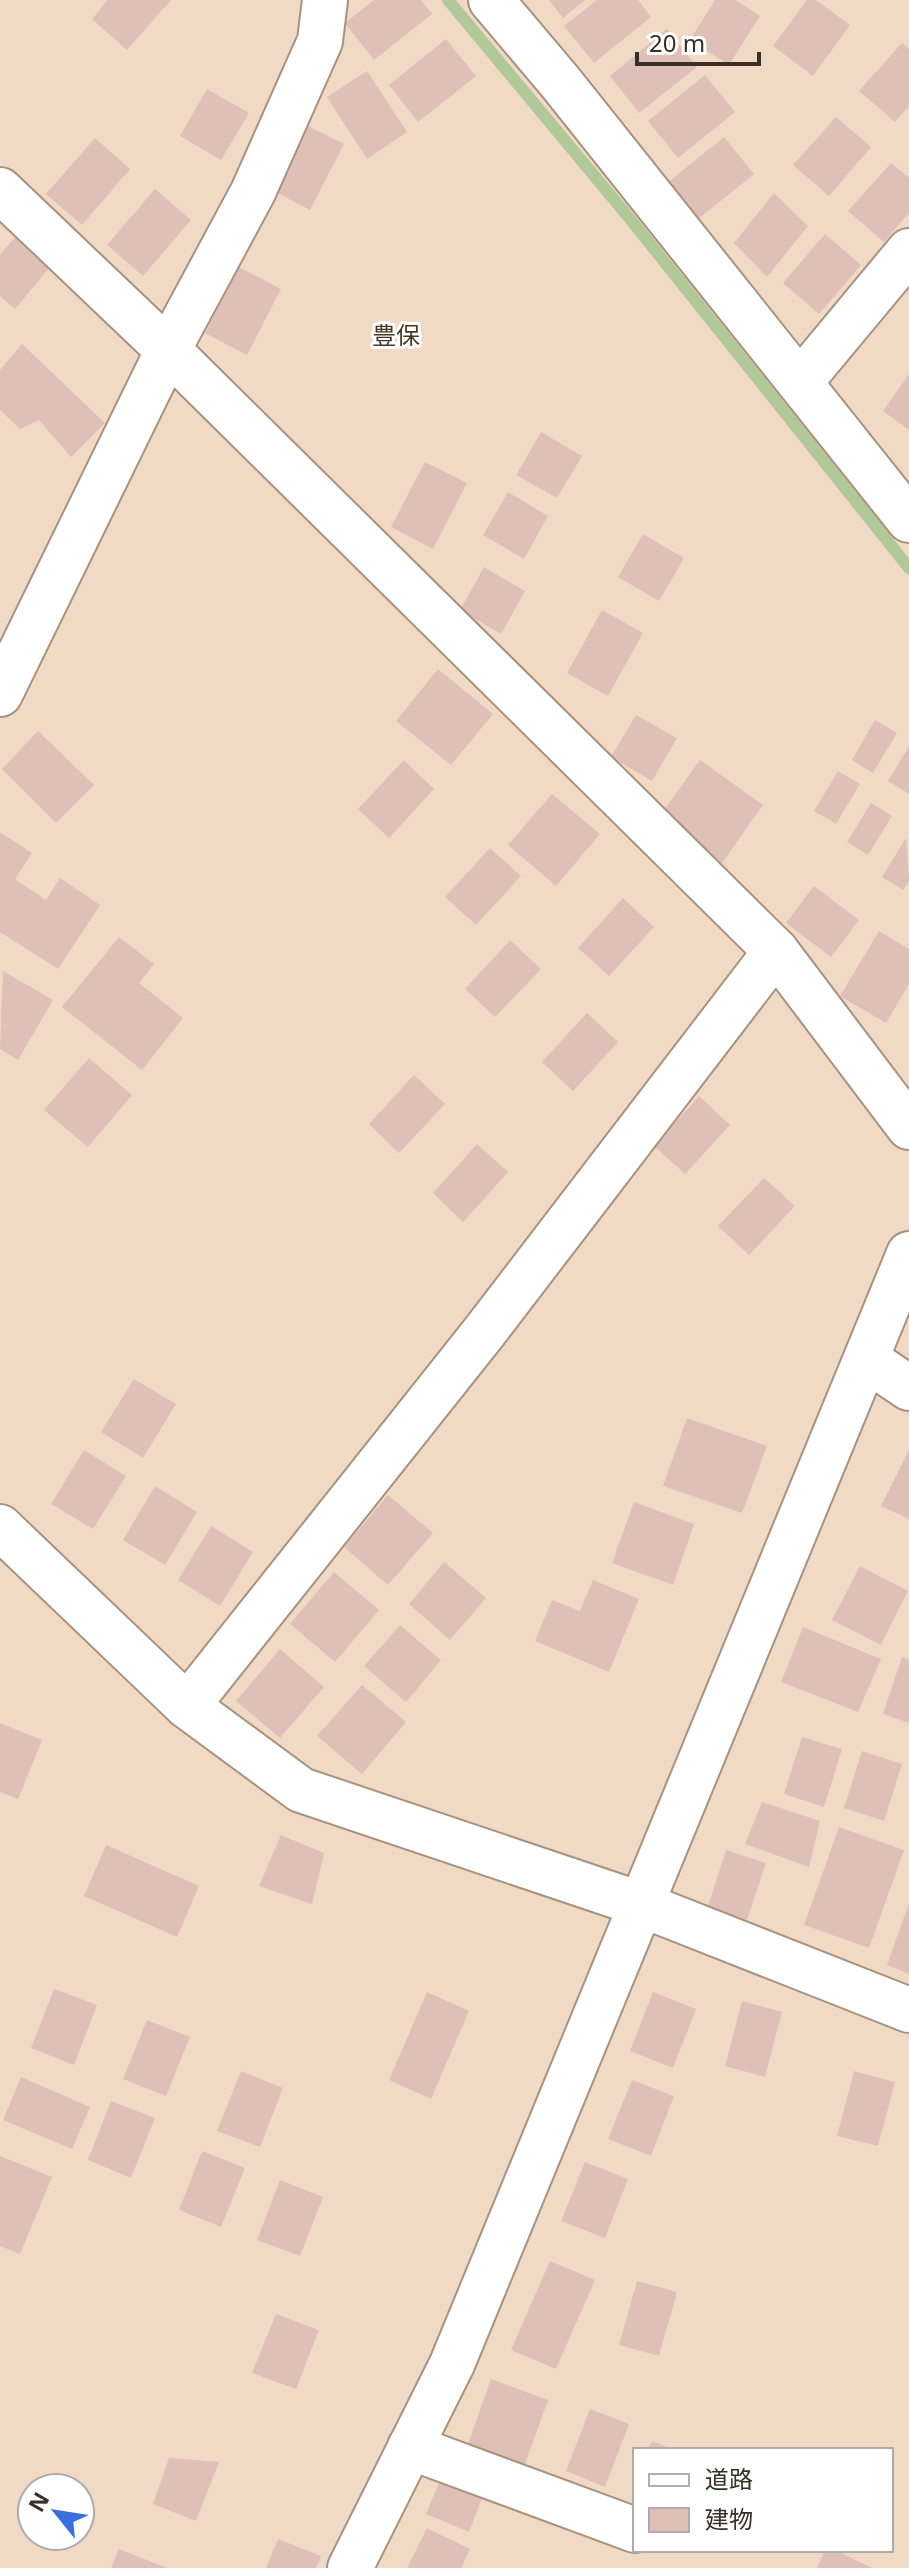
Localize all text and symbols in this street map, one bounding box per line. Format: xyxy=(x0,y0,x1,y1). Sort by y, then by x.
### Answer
scale bar xyxy=(637,16,759,66)
text: 20 m xyxy=(649,26,705,59)
district label: 豊保 xyxy=(372,318,420,351)
legend xyxy=(633,2448,893,2552)
text: 道路 xyxy=(705,2462,753,2495)
north arrow xyxy=(16,2472,96,2552)
text: N xyxy=(20,2486,55,2517)
text: 建物 xyxy=(705,2502,753,2535)

